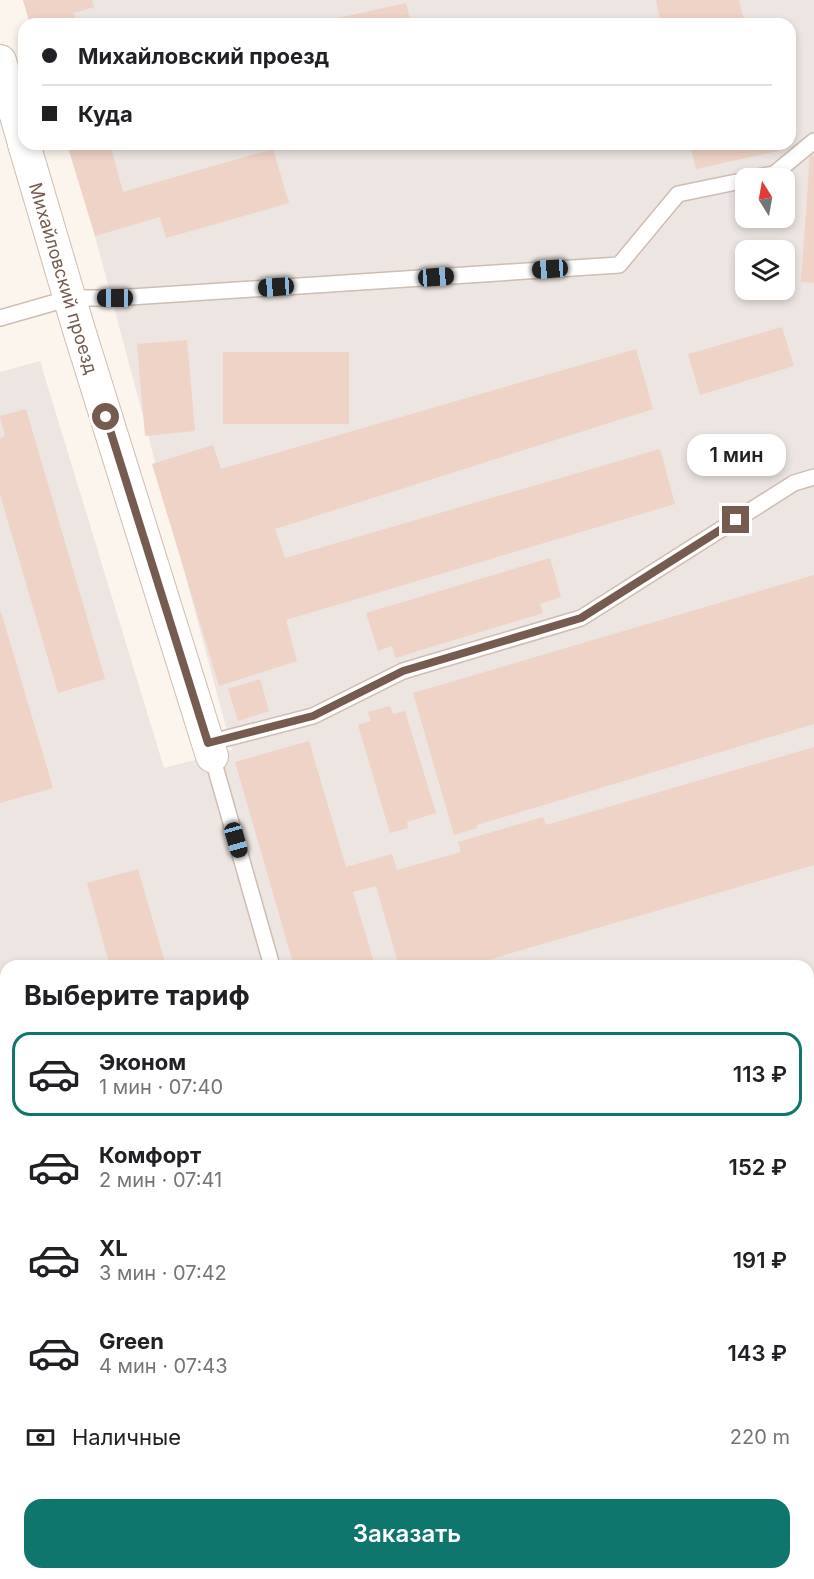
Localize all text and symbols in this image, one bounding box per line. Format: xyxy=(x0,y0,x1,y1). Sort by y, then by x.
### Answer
text: Михайловский проезд xyxy=(78,43,329,69)
text: Куда xyxy=(78,101,133,127)
north arrow xyxy=(735,168,795,228)
map controls xyxy=(735,168,795,300)
street label: Михайловский проезд xyxy=(25,180,103,376)
button: layers xyxy=(735,240,795,300)
car xyxy=(531,259,569,279)
car xyxy=(417,267,455,287)
car xyxy=(257,277,295,297)
car xyxy=(97,289,133,307)
route start xyxy=(92,403,119,430)
callout: 1 мин xyxy=(686,433,786,475)
text: 1 мин xyxy=(710,443,763,467)
route end xyxy=(722,506,749,533)
car xyxy=(222,820,250,860)
text: Выберите тариф xyxy=(24,979,250,1012)
icon: car xyxy=(27,1047,81,1101)
text: Эконом xyxy=(99,1049,186,1075)
text: 113 ₽ xyxy=(733,1061,787,1087)
text: 1 мин · 07:40 xyxy=(99,1075,223,1099)
icon: car xyxy=(27,1140,81,1194)
text: Комфорт xyxy=(99,1142,201,1168)
text: 152 ₽ xyxy=(729,1154,787,1180)
text: 2 мин · 07:41 xyxy=(99,1168,222,1192)
icon: car xyxy=(27,1233,81,1287)
text: XL xyxy=(99,1235,128,1261)
text: 191 ₽ xyxy=(733,1247,787,1273)
text: 3 мин · 07:42 xyxy=(99,1261,227,1285)
icon: car xyxy=(27,1326,81,1380)
text: Green xyxy=(99,1328,164,1354)
text: 143 ₽ xyxy=(727,1340,787,1366)
text: 4 мин · 07:43 xyxy=(99,1354,228,1378)
icon: cash xyxy=(24,1421,57,1454)
text: Наличные xyxy=(72,1424,181,1450)
text: 220 m xyxy=(730,1425,790,1449)
button: Заказать xyxy=(24,1499,790,1568)

